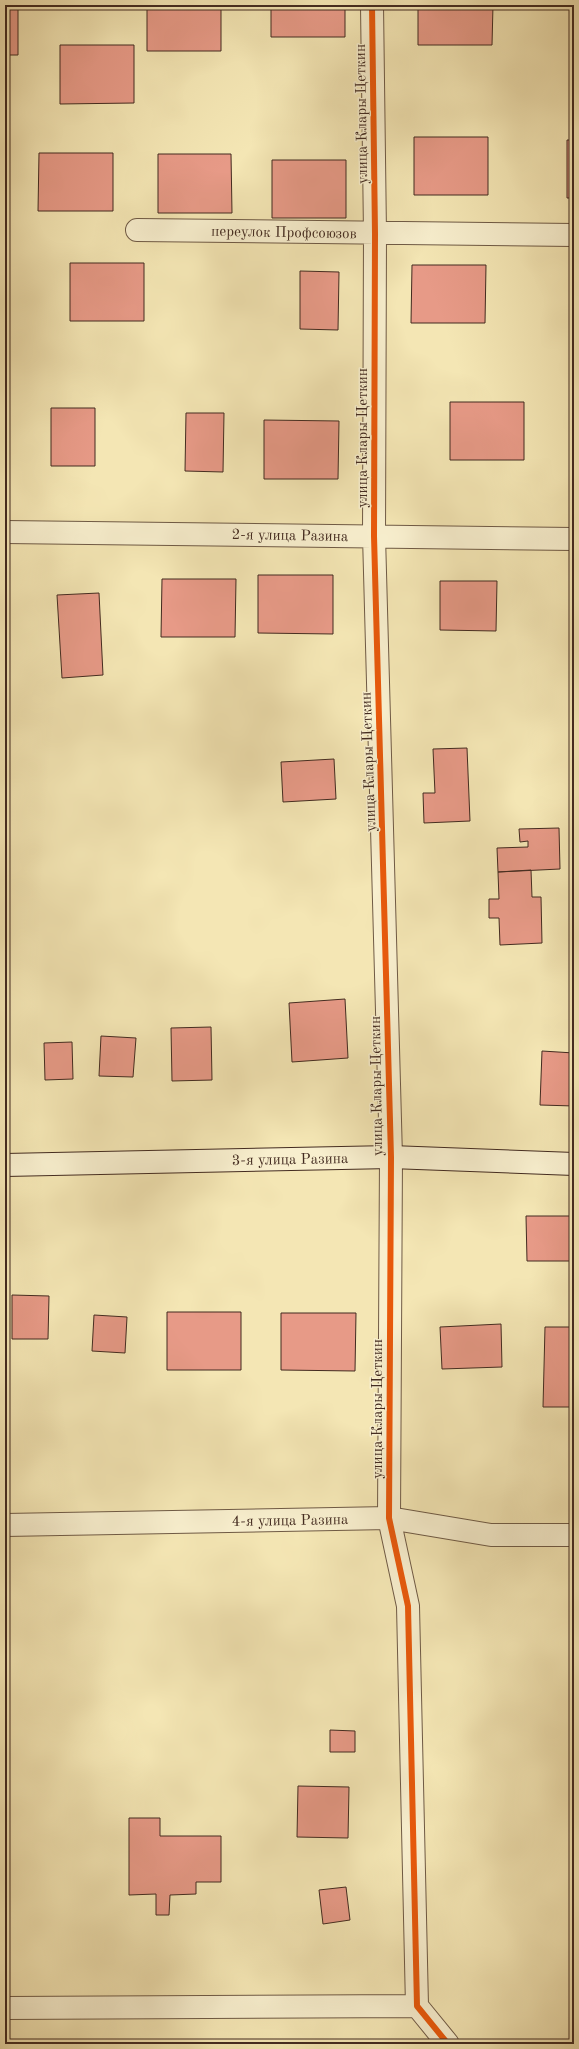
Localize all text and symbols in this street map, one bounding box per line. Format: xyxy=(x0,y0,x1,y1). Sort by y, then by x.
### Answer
street label: улица Клары Цеткин xyxy=(354,44,371,184)
street label: переулок Профсоюзов xyxy=(211,225,357,242)
street label: улица Клары Цеткин xyxy=(356,368,371,508)
street label: 2-я улица Разина xyxy=(232,528,349,545)
street label: улица Клары Цеткин xyxy=(360,692,379,832)
street label: улица Клары Цеткин xyxy=(369,1016,386,1156)
street label: 3-я улица Разина xyxy=(232,1152,349,1169)
street label: улица Клары Цеткин xyxy=(371,1339,386,1479)
street label: 4-я улица Разина xyxy=(232,1513,349,1530)

